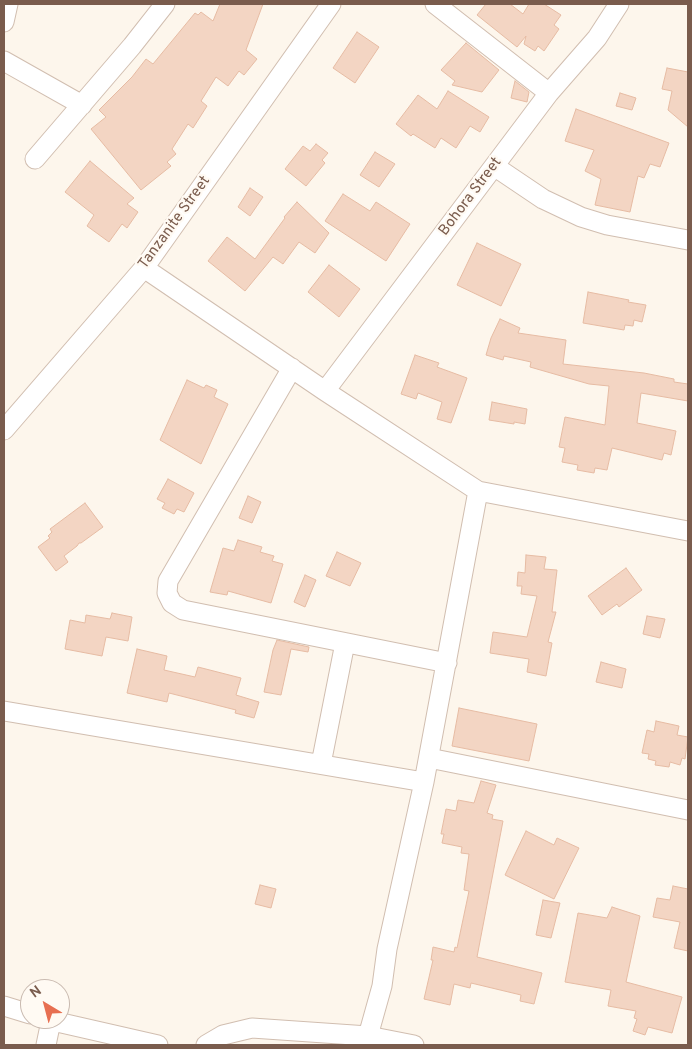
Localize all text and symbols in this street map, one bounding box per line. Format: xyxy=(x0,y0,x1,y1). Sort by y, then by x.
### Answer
street label: Bohora Street xyxy=(436,154,506,240)
street label: Tanzanite Street xyxy=(135,173,215,273)
north arrow xyxy=(20,979,70,1029)
text: N xyxy=(27,983,45,1002)

